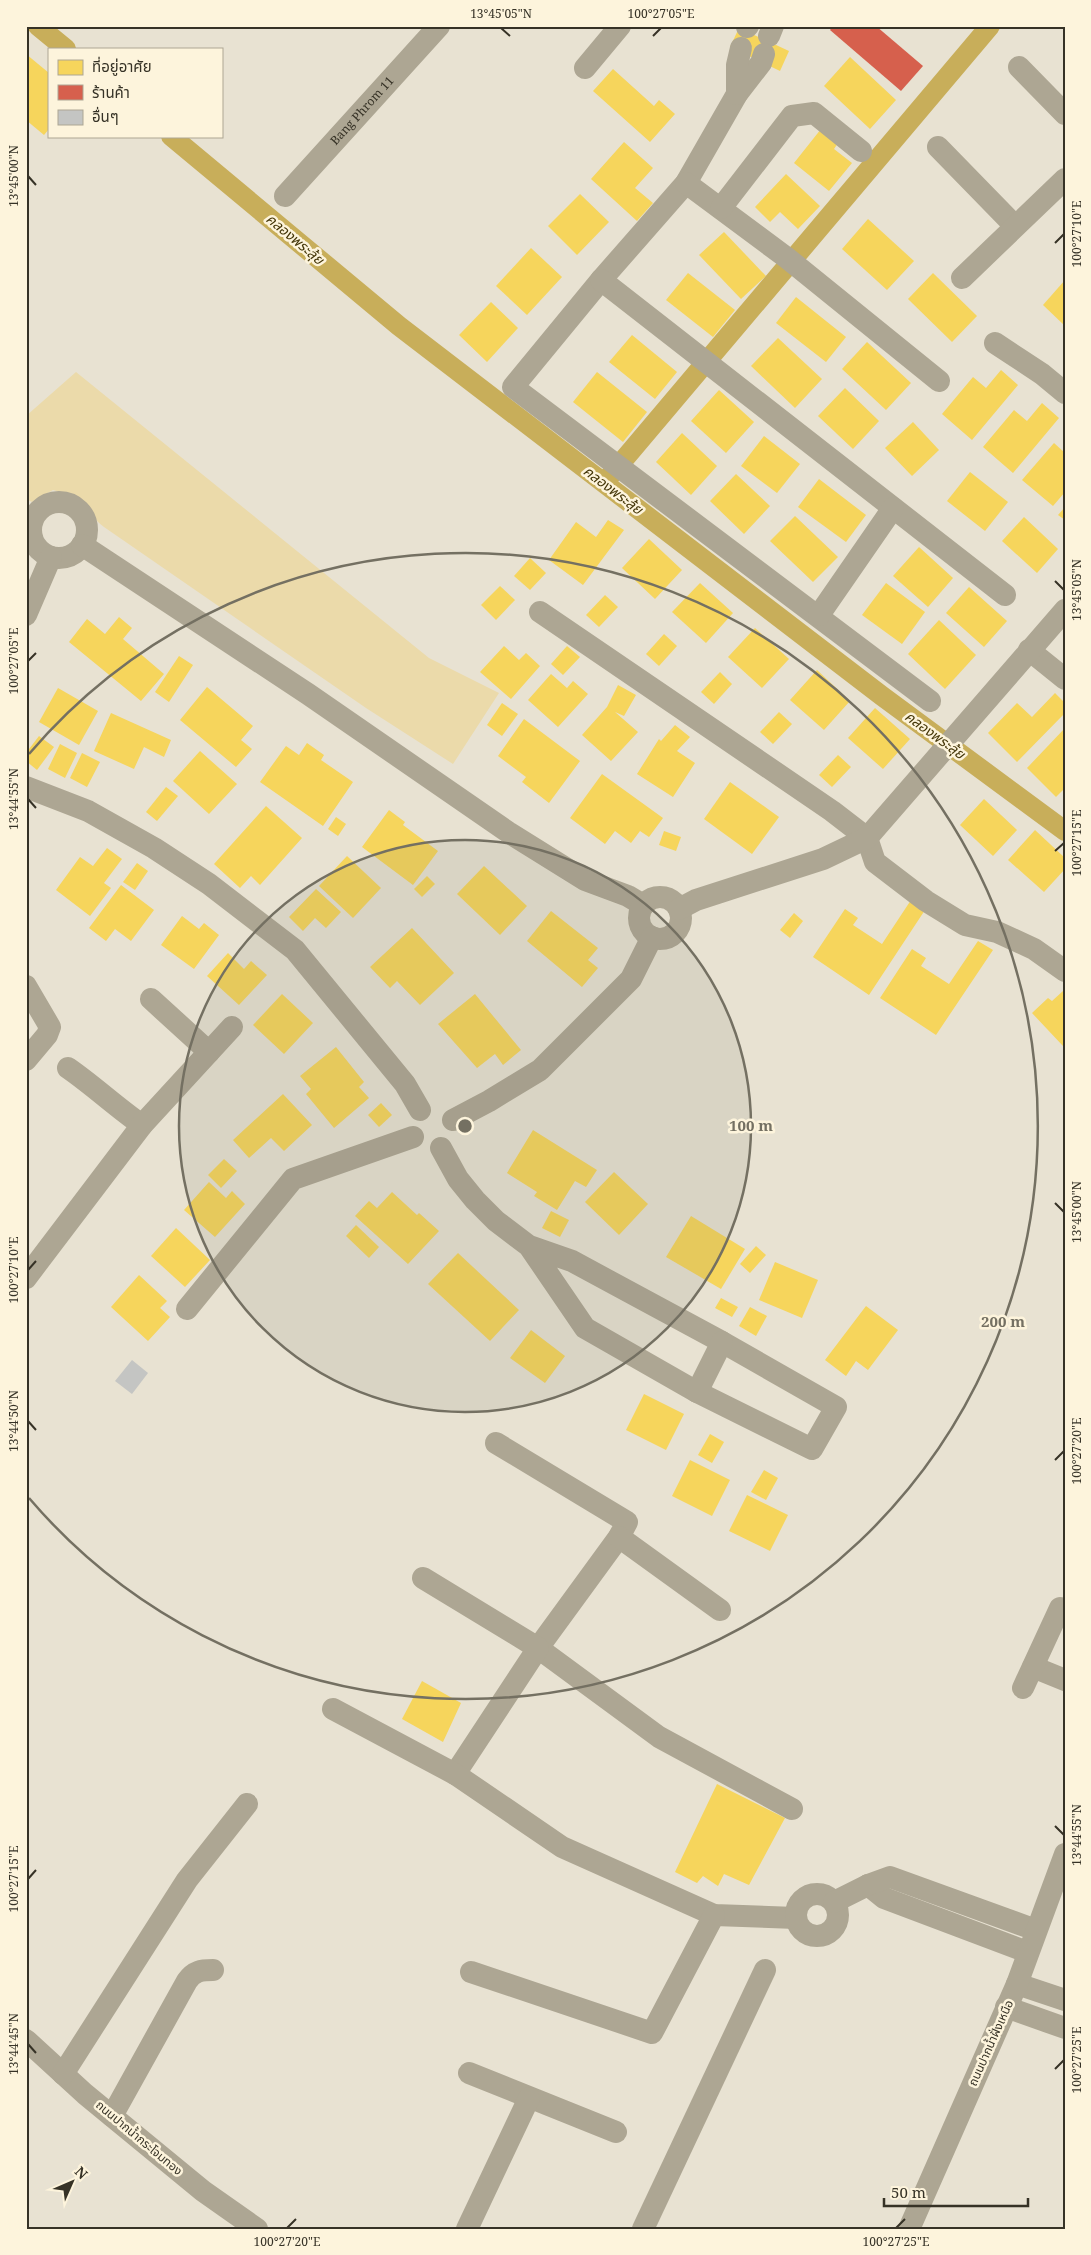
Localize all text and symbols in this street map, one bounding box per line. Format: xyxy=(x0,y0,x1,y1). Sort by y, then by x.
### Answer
text: 13°45'05"N xyxy=(470,5,532,22)
text: 100°27'05"E xyxy=(628,5,694,22)
legend xyxy=(48,48,222,138)
text: ที่อยู่อาศัย xyxy=(92,56,152,76)
street label: Bang Phrom 11 xyxy=(326,72,397,149)
text: ร้านค้า xyxy=(92,82,130,102)
text: อื่นๆ xyxy=(92,106,119,126)
text: 13°45'00"N xyxy=(5,145,22,207)
text: 100°27'10"E xyxy=(1068,201,1085,267)
water label: คลองพระลุ้ย xyxy=(262,209,329,269)
water label: คลองพระลุ้ย xyxy=(580,461,648,519)
text: 13°45'05"N xyxy=(1068,559,1085,621)
text: 100°27'05"E xyxy=(5,628,22,694)
water label: คลองพระลุ้ย xyxy=(901,706,970,764)
text: 13°44'55"N xyxy=(5,768,22,830)
text: 100°27'15"E xyxy=(1068,810,1085,876)
text: 100 m xyxy=(729,1115,773,1135)
centre of rings xyxy=(456,1117,474,1135)
text: 13°45'00"N xyxy=(1068,1181,1085,1243)
text: 100°27'10"E xyxy=(5,1237,22,1303)
text: 200 m xyxy=(981,1311,1025,1331)
text: 13°44'50"N xyxy=(5,1390,22,1452)
text: 100°27'20"E xyxy=(1068,1418,1085,1484)
text: 13°44'55"N xyxy=(1068,1804,1085,1866)
text: 100°27'15"E xyxy=(5,1846,22,1912)
street label: ถนนปากน้ำฝั่งเหนือ xyxy=(964,1997,1017,2089)
text: 13°44'45"N xyxy=(5,2013,22,2075)
text: 100°27'25"E xyxy=(1068,2027,1085,2093)
street label: ถนนปากน้ำกระโจมทอง xyxy=(92,2096,186,2179)
north arrow xyxy=(48,2158,98,2208)
text: N xyxy=(71,2162,92,2183)
scale bar xyxy=(884,2175,1027,2207)
text: 50 m xyxy=(891,2182,926,2202)
text: 100°27'20"E xyxy=(254,2233,320,2250)
text: 100°27'25"E xyxy=(863,2233,929,2250)

